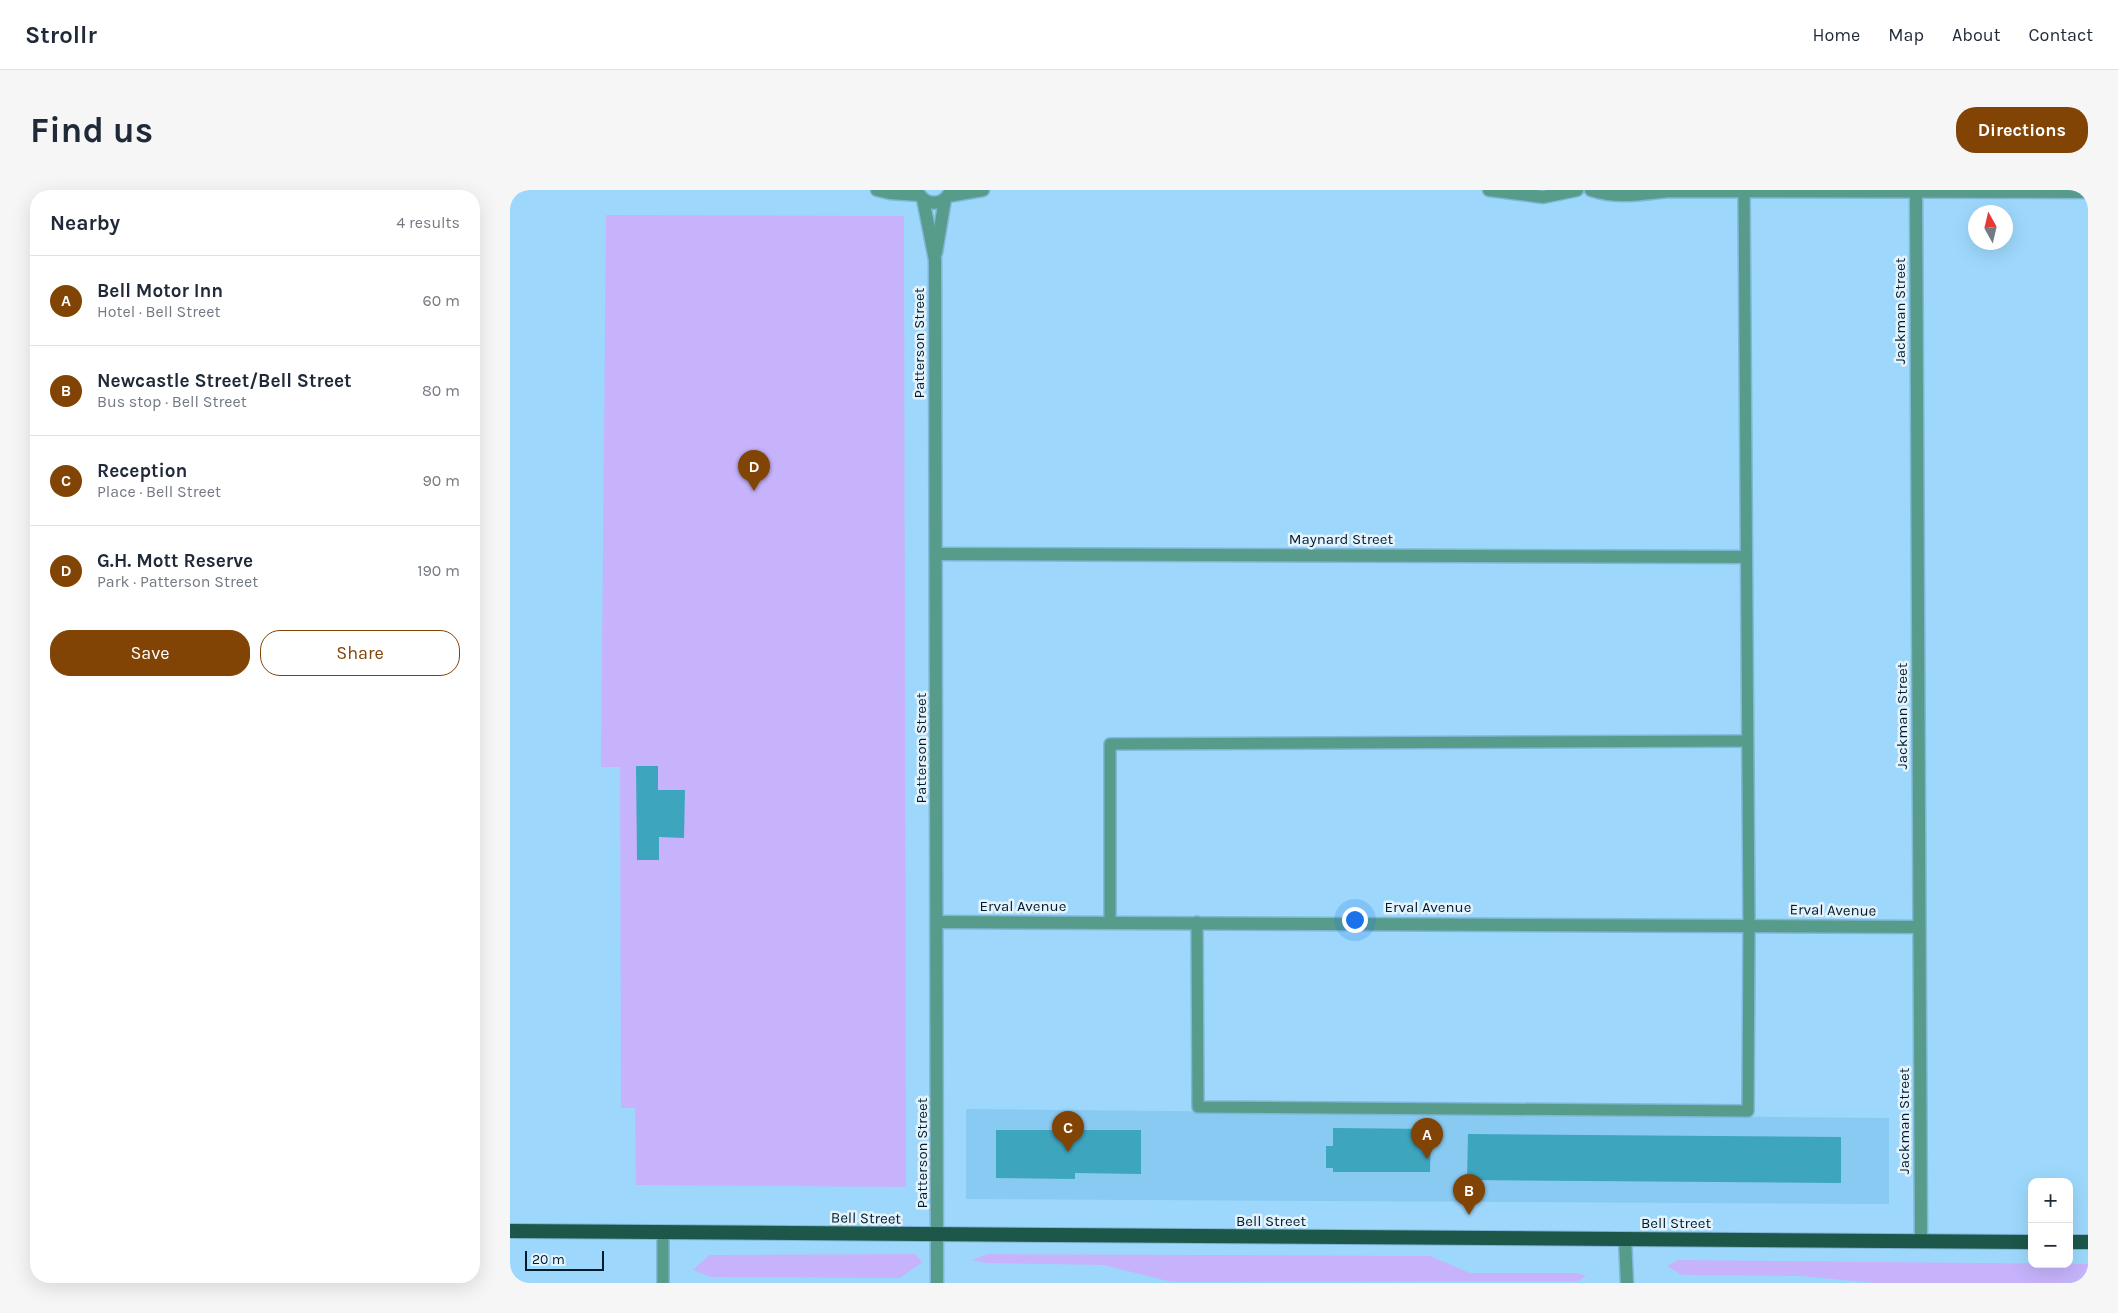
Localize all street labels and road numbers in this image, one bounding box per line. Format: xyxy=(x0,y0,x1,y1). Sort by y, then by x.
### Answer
street label: Jackman Street xyxy=(1891,257,1909,364)
street label: Patterson Street xyxy=(910,287,928,398)
street label: Maynard Street xyxy=(1289,530,1394,548)
street label: Jackman Street xyxy=(1893,662,1911,769)
street label: Patterson Street xyxy=(912,692,930,803)
street label: Erval Avenue xyxy=(980,897,1066,915)
street label: Erval Avenue xyxy=(1385,898,1471,916)
street label: Erval Avenue xyxy=(1789,900,1877,920)
street label: Jackman Street xyxy=(1895,1067,1913,1174)
street label: Patterson Street xyxy=(913,1097,931,1208)
street label: Bell Street xyxy=(831,1208,902,1228)
street label: Bell Street xyxy=(1236,1212,1306,1230)
street label: Bell Street xyxy=(1641,1214,1711,1232)

